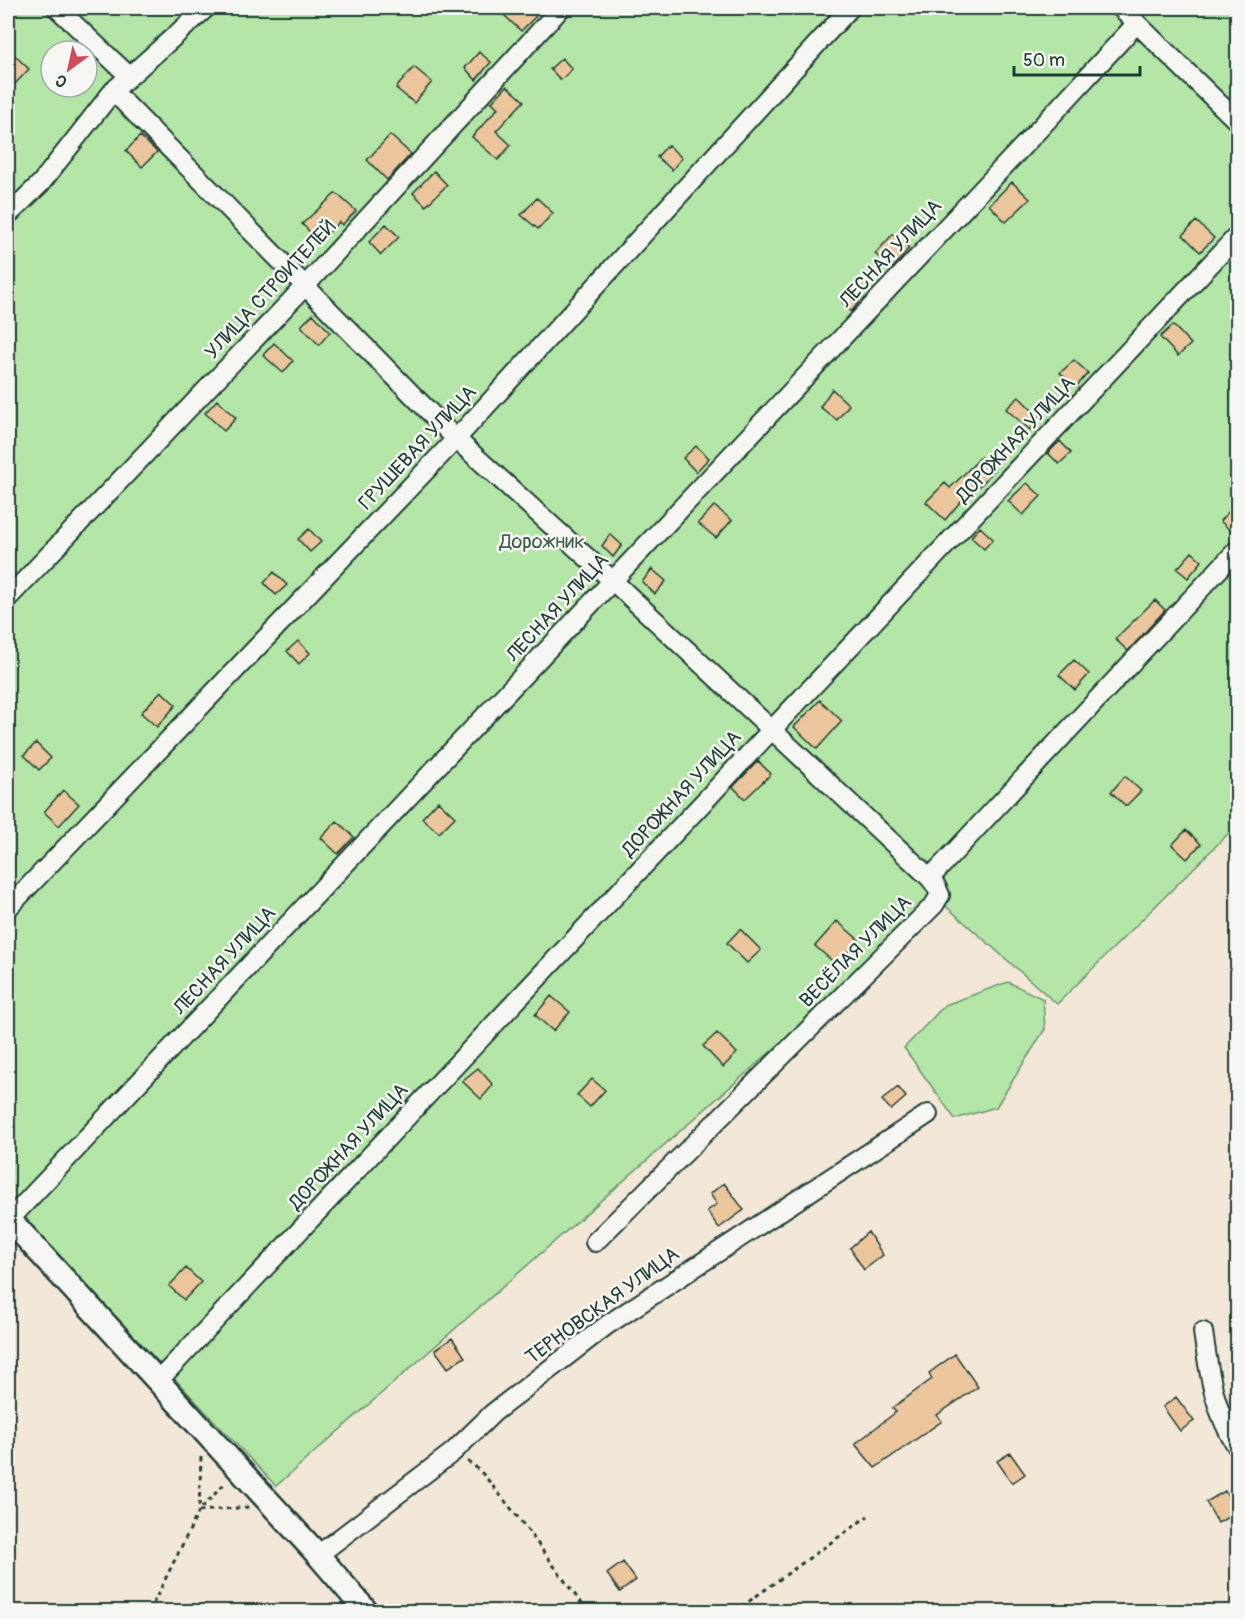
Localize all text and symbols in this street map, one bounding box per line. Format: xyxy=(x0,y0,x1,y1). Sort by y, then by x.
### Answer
north arrow xyxy=(39,39,99,99)
scale bar xyxy=(1014,39,1140,77)
text: 50 m xyxy=(1023,49,1065,72)
text: С xyxy=(52,70,71,92)
street label: ЛЕСНАЯ УЛИЦА xyxy=(833,194,947,314)
street label: УЛИЦА СТРОИТЕЛЕЙ xyxy=(199,214,341,364)
street label: ДОРОЖНАЯ УЛИЦА xyxy=(950,371,1080,509)
street label: ГРУШЕВАЯ УЛИЦА xyxy=(353,380,482,515)
park label: Дорожник xyxy=(499,529,584,554)
street label: ЛЕСНАЯ УЛИЦА xyxy=(500,548,614,668)
street label: ДОРОЖНАЯ УЛИЦА xyxy=(616,725,746,863)
street label: ВЕСЁЛАЯ УЛИЦА xyxy=(794,890,917,1013)
street label: ЛЕСНАЯ УЛИЦА xyxy=(167,901,281,1021)
street label: ДОРОЖНАЯ УЛИЦА xyxy=(283,1078,413,1216)
street label: ТЕРНОВСКАЯ УЛИЦА xyxy=(520,1241,684,1370)

